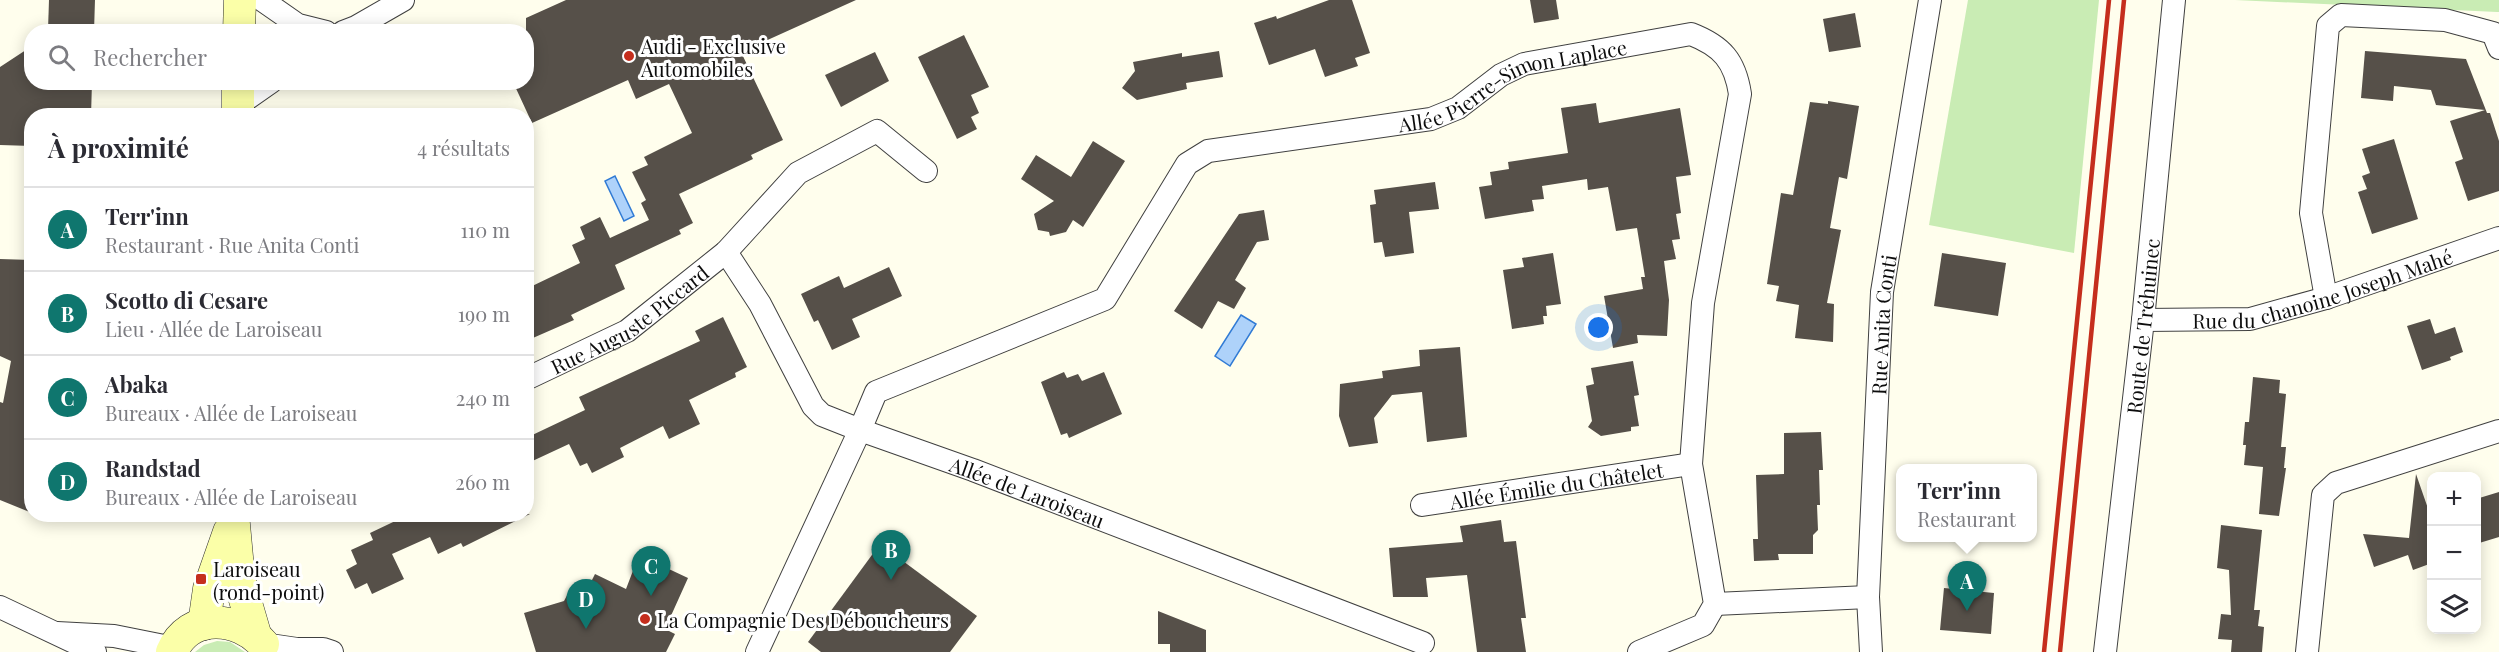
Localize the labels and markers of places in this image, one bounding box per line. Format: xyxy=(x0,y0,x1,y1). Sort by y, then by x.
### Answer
place label: Audi - Exclusive Automobiles xyxy=(640,32,786,82)
marker: Audi - Exclusive Automobiles xyxy=(622,49,636,63)
pin: B xyxy=(872,530,910,580)
pin: C xyxy=(632,546,670,596)
place label: Laroiseau (rond-point) xyxy=(213,555,324,605)
pin: A xyxy=(1948,562,1986,611)
marker: Laroiseau (rond-point) xyxy=(194,572,208,586)
pin: D xyxy=(566,580,606,629)
place label: La Compagnie Des Déboucheurs xyxy=(657,606,949,633)
marker: La Compagnie Des Déboucheurs xyxy=(638,612,652,626)

